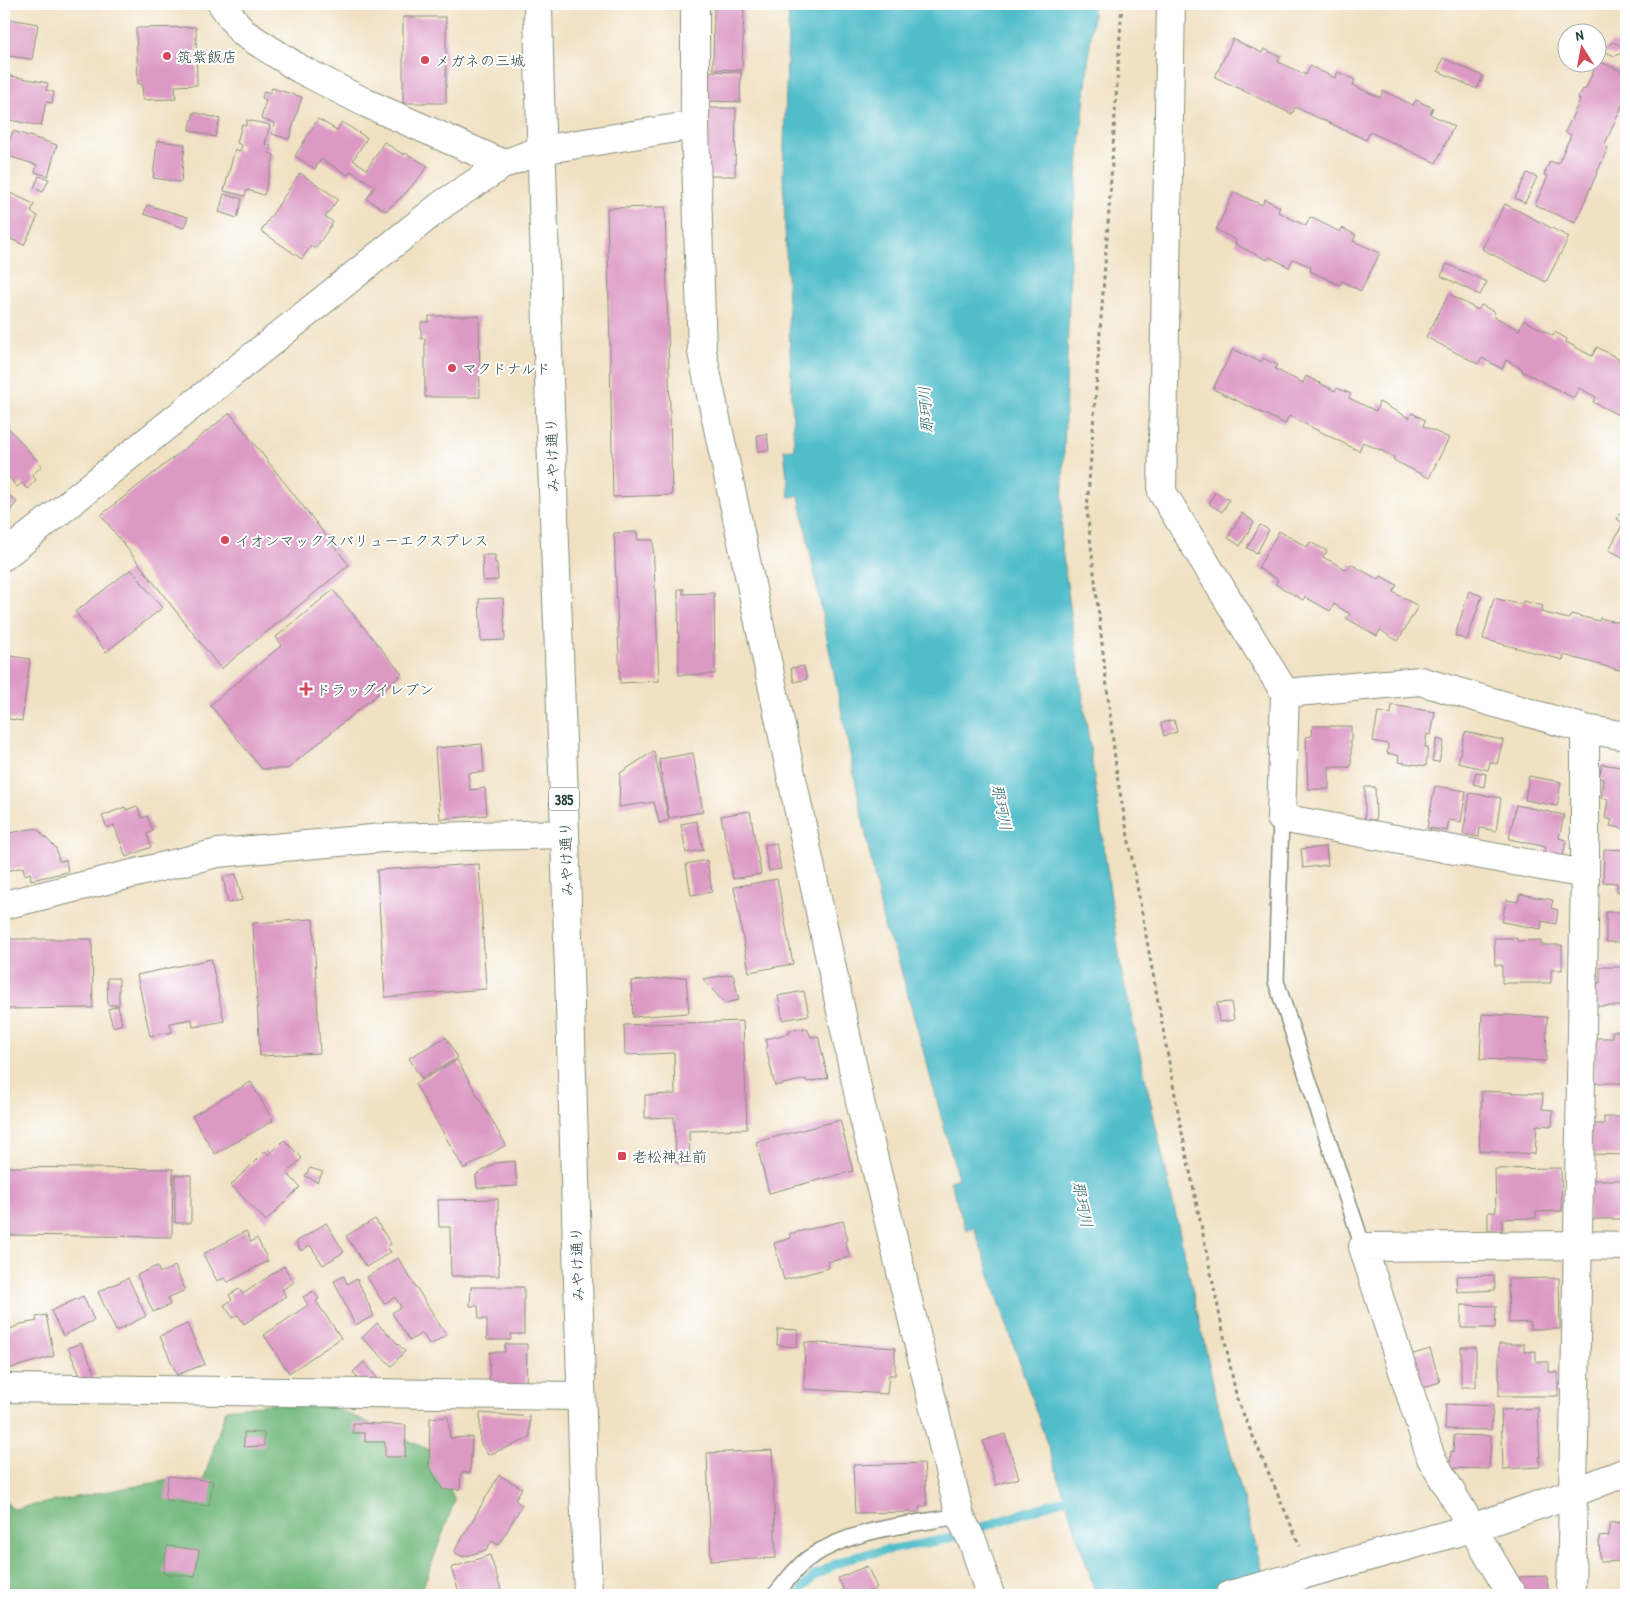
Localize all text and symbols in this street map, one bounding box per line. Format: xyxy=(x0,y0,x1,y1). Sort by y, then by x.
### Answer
north arrow xyxy=(1558,22,1608,72)
text: N xyxy=(1574,25,1585,45)
place label: 筑紫飯店 xyxy=(177,46,237,67)
marker: 筑紫飯店 xyxy=(161,50,173,62)
place label: メガネの三城 xyxy=(435,50,525,71)
marker: メガネの三城 xyxy=(419,54,431,66)
place label: マクドナルド xyxy=(462,358,551,379)
marker: マクドナルド xyxy=(446,362,458,374)
water label: 那珂川 xyxy=(912,385,938,435)
street label: みやけ通り xyxy=(540,417,564,493)
place label: イオンマックスバリューエクスプレス xyxy=(235,530,489,551)
marker: イオンマックスバリューエクスプレス xyxy=(219,534,231,546)
place label: ドラッグイレブン xyxy=(316,679,434,700)
marker: ドラッグイレブン xyxy=(300,683,312,695)
water label: 那珂川 xyxy=(986,781,1018,833)
road number: 385 xyxy=(549,788,579,811)
street label: みやけ通り xyxy=(554,821,578,897)
place label: 老松神社前 xyxy=(632,1146,707,1167)
marker: 老松神社前 xyxy=(616,1150,628,1162)
water label: 那珂川 xyxy=(1067,1178,1099,1230)
street label: みやけ通り xyxy=(565,1226,589,1302)

